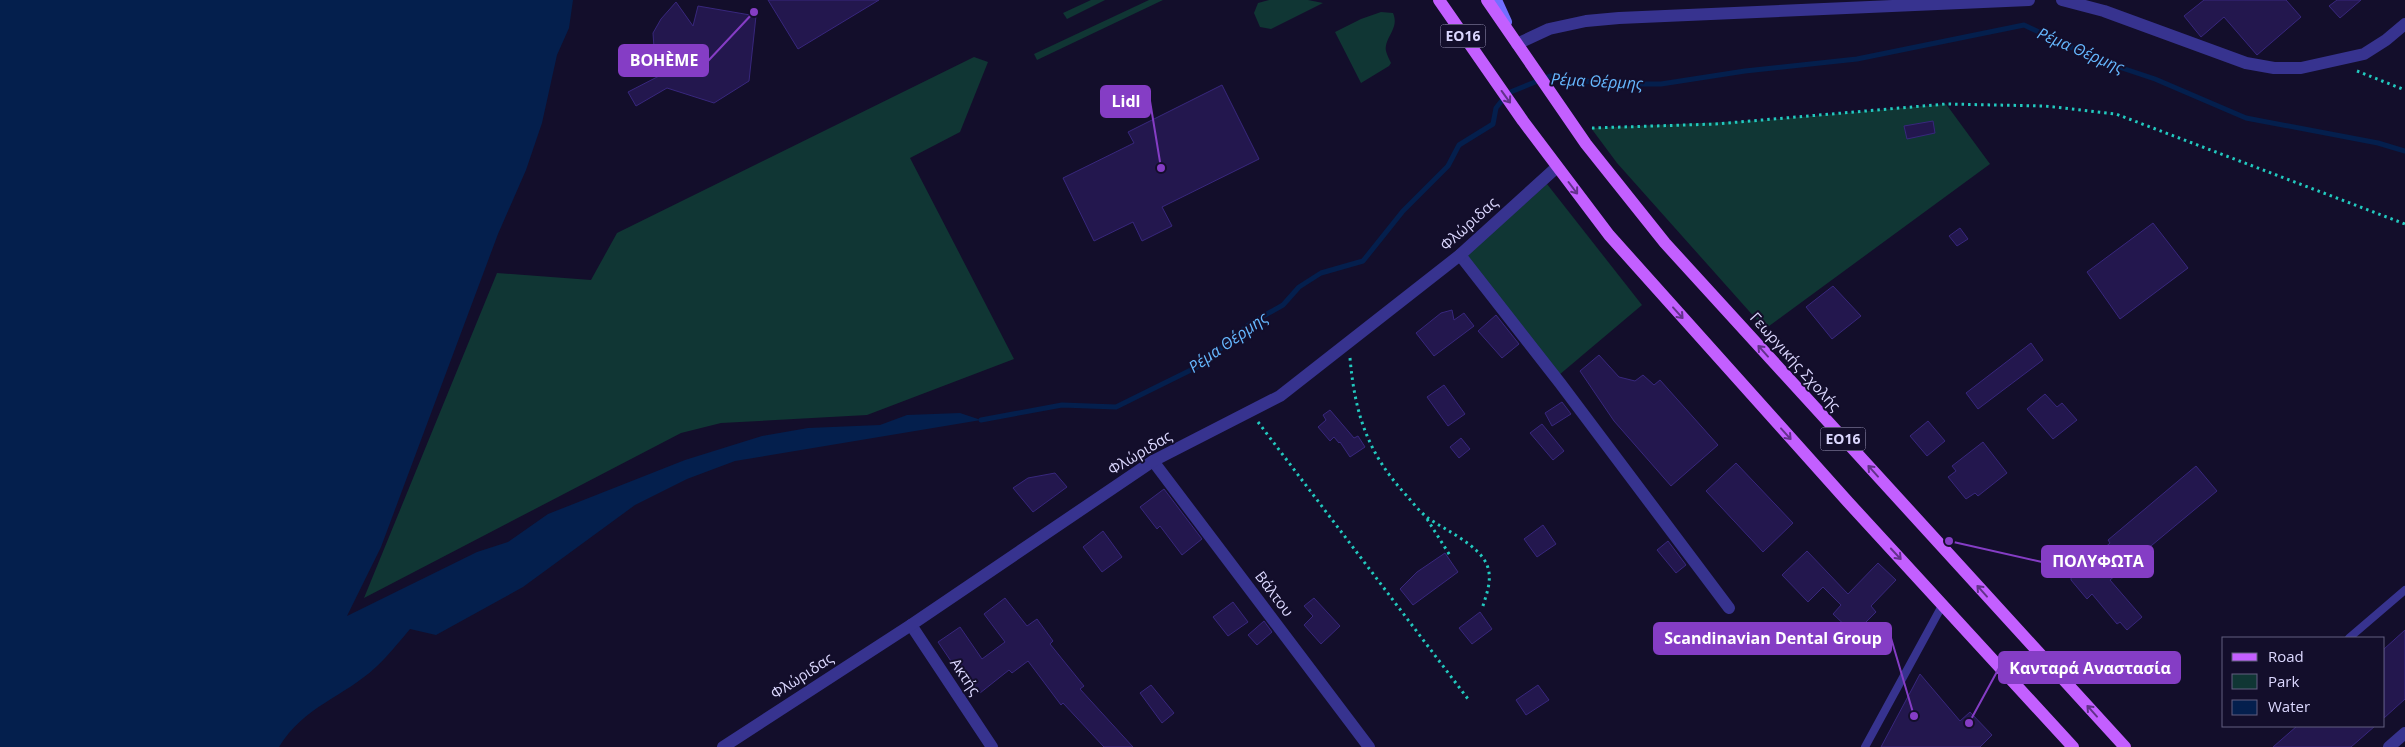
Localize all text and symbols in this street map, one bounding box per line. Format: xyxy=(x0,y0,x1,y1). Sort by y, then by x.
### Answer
water label: Ρέμα Θέρμης xyxy=(2034,22,2129,78)
road number: ΕΟ16 xyxy=(1440,24,1486,48)
callout: BOHÈME xyxy=(619,45,708,76)
text: BOHÈME xyxy=(630,49,698,71)
water label: Ρέμα Θέρμης xyxy=(1550,68,1644,94)
callout: Lidl xyxy=(1101,86,1150,117)
text: Lidl xyxy=(1112,90,1140,112)
one-way arrow xyxy=(1500,90,1511,103)
one-way arrow xyxy=(1568,181,1579,194)
street label: Φλώριδας xyxy=(1435,192,1501,254)
water label: Ρέμα Θέρμης xyxy=(1184,306,1273,378)
one-way arrow xyxy=(1672,306,1683,319)
street label: Γεωργικής Σχολής xyxy=(1746,308,1846,415)
one-way arrow xyxy=(1757,345,1769,358)
street label: Φλώριδας xyxy=(1104,425,1175,479)
one-way arrow xyxy=(1780,427,1792,440)
road number: ΕΟ16 xyxy=(1820,428,1866,450)
one-way arrow xyxy=(1867,465,1879,477)
callout: ΠΟΛΥΦΩΤΑ xyxy=(2042,546,2153,577)
one-way arrow xyxy=(1890,547,1902,560)
text: ΠΟΛΥΦΩΤΑ xyxy=(2052,550,2145,572)
street label: Βάλτου xyxy=(1251,567,1298,620)
one-way arrow xyxy=(1977,584,1988,597)
callout: Scandinavian Dental Group xyxy=(1654,623,1891,654)
text: Scandinavian Dental Group xyxy=(1664,627,1882,649)
legend xyxy=(2222,637,2385,727)
text: Road xyxy=(2268,646,2304,666)
street label: Φλώριδας xyxy=(766,647,837,703)
callout: Κανταρά Αναστασία xyxy=(1999,652,2180,683)
street label: Ακτής xyxy=(946,654,986,699)
text: Κανταρά Αναστασία xyxy=(2009,657,2171,679)
text: Park xyxy=(2268,671,2299,691)
text: Water xyxy=(2268,696,2310,716)
one-way arrow xyxy=(2086,704,2098,717)

